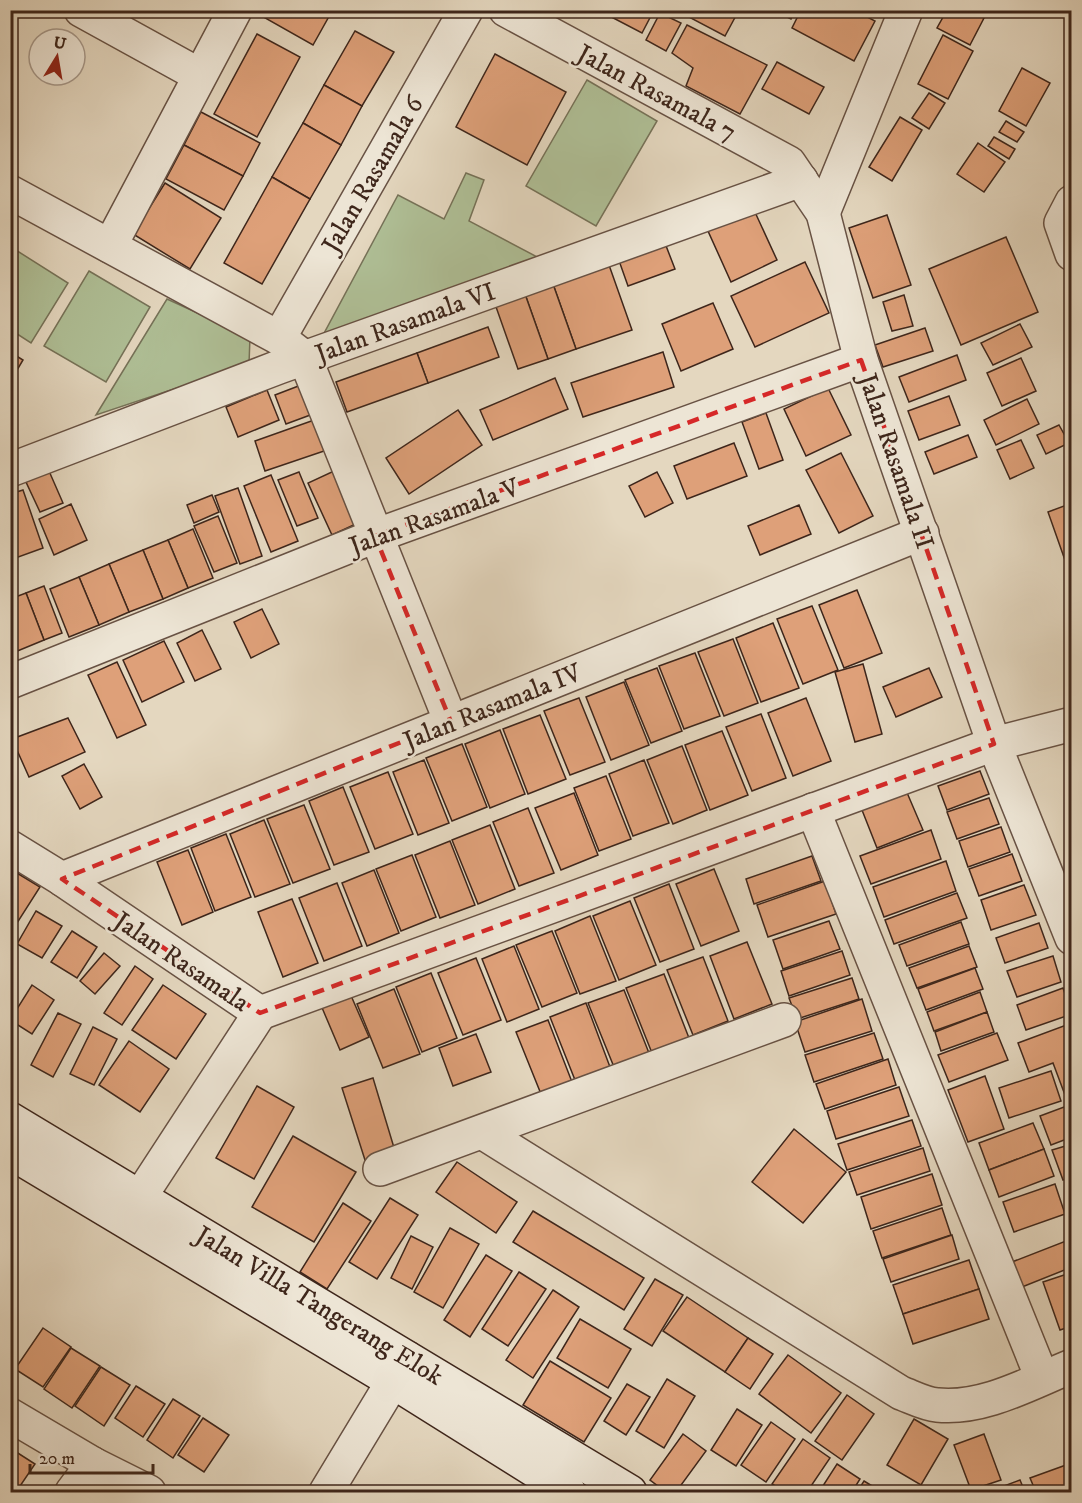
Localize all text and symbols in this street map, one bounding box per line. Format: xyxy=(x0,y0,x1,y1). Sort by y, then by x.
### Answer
north arrow xyxy=(27,27,87,87)
text: U xyxy=(52,32,68,54)
street label: Jalan Rasamala 7 xyxy=(569,37,742,149)
street label: Jalan Rasamala 6 xyxy=(314,89,432,261)
street label: Jalan Rasamala VI xyxy=(309,276,500,372)
street label: Jalan Rasamala II xyxy=(849,368,941,554)
street label: Jalan Rasamala V xyxy=(343,471,524,564)
street label: Jalan Rasamala IV xyxy=(397,656,587,759)
street label: Jalan Rasamala xyxy=(105,904,255,1020)
street label: Jalan Villa Tangerang Elok xyxy=(187,1218,449,1394)
scale bar xyxy=(30,1437,153,1475)
text: 20 m xyxy=(39,1448,75,1470)

